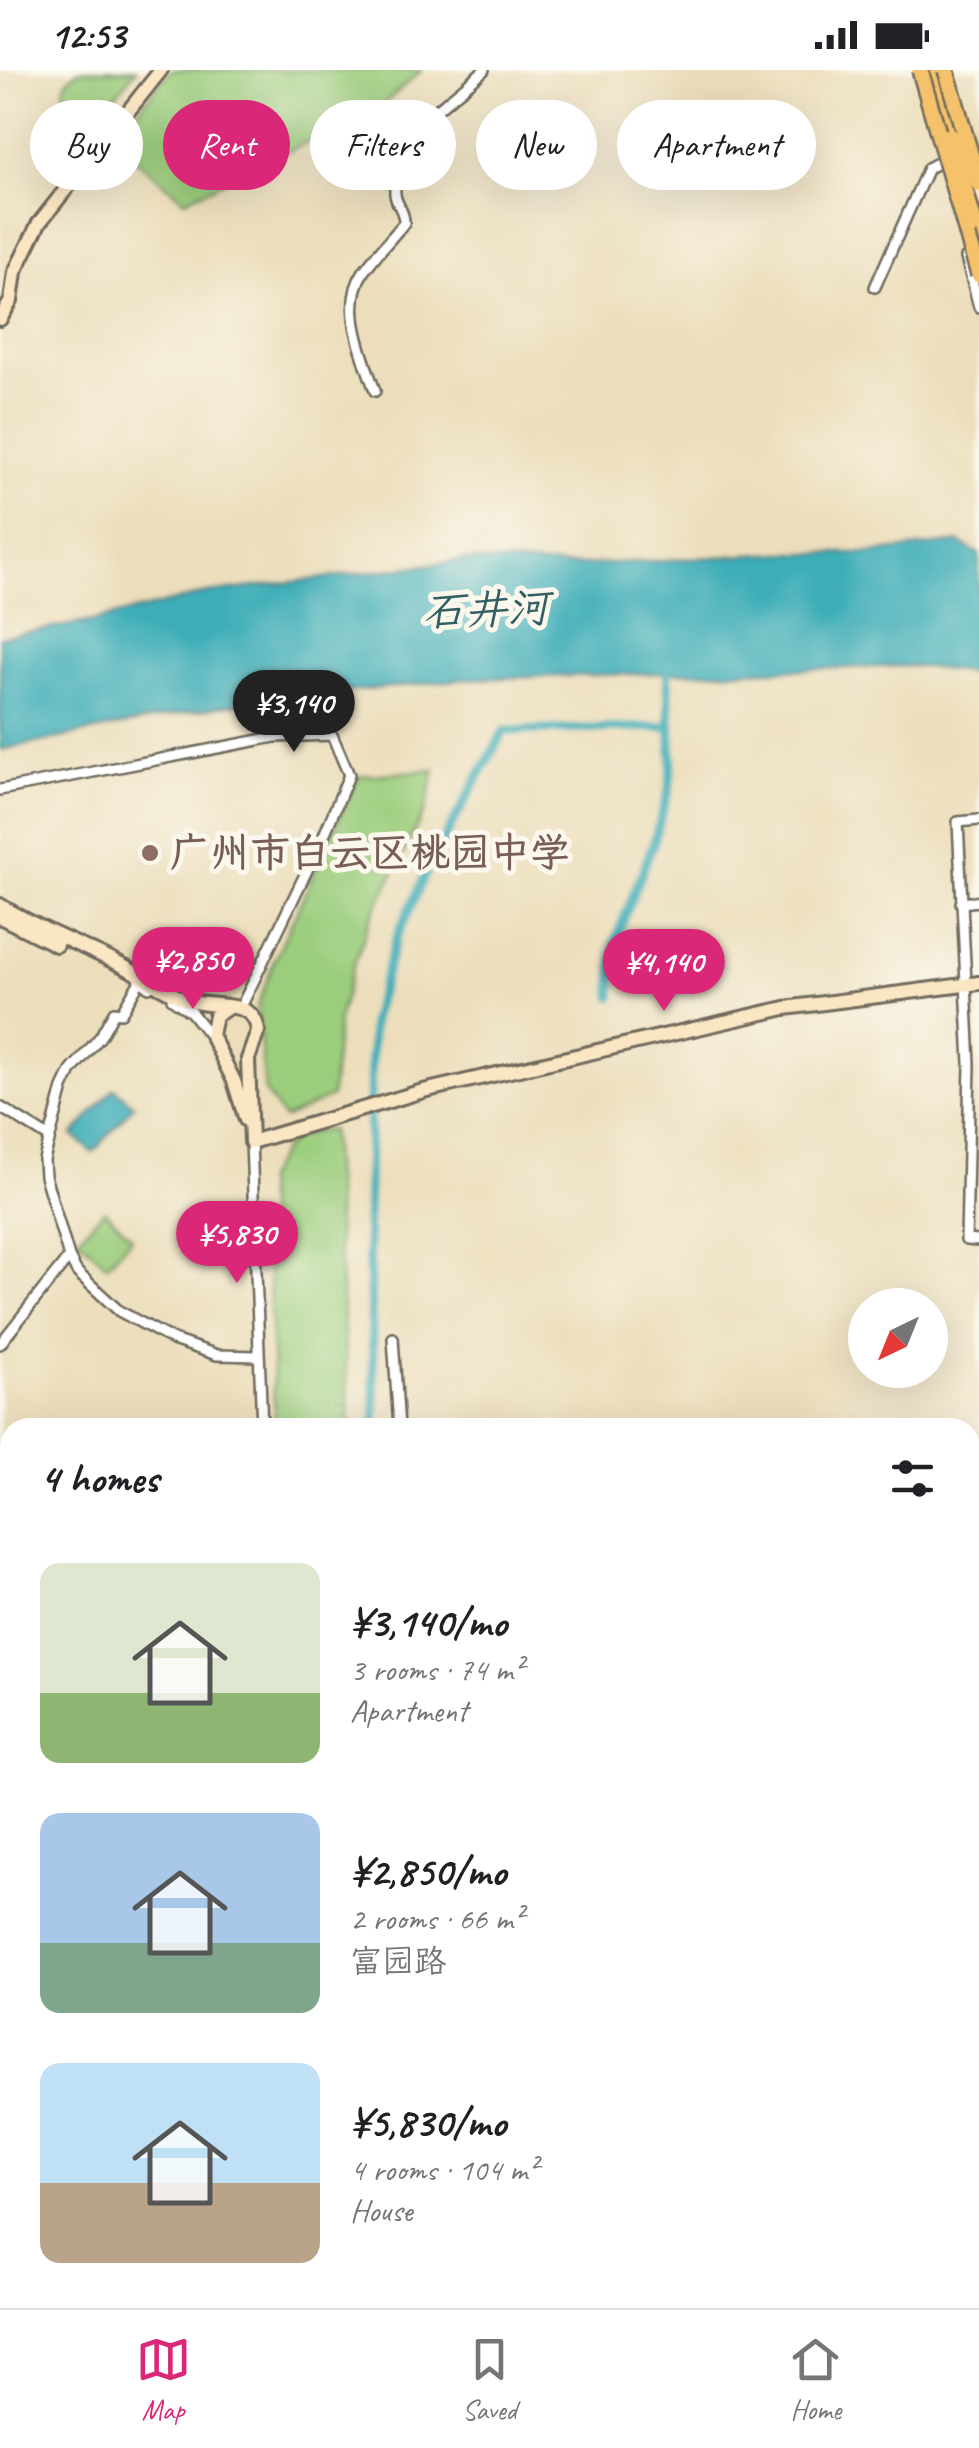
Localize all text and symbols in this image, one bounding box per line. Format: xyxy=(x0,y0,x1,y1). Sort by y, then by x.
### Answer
text: 12:53 xyxy=(50,12,125,59)
chip: Buy xyxy=(30,100,143,190)
chip: Rent xyxy=(163,100,290,190)
chip: Filters xyxy=(310,100,456,190)
chip: New xyxy=(476,100,597,190)
chip: Apartment xyxy=(617,100,816,190)
water label: 石井河 xyxy=(422,581,556,639)
pin: ¥3,140 xyxy=(213,670,375,755)
text: ¥3,140 xyxy=(255,682,333,723)
place label: 广州市白云区桃园中学 xyxy=(170,828,570,878)
marker: 广州市白云区桃园中学 xyxy=(139,842,161,864)
pin: ¥2,850 xyxy=(112,927,274,1012)
pin: ¥4,140 xyxy=(583,929,745,1014)
text: ¥2,850 xyxy=(154,939,232,980)
text: ¥4,140 xyxy=(625,941,703,982)
pin: ¥5,830 xyxy=(156,1201,318,1286)
text: ¥5,830 xyxy=(198,1213,276,1254)
north arrow xyxy=(848,1288,948,1388)
map controls xyxy=(848,1288,948,1388)
icon: filters xyxy=(885,1451,940,1506)
text: 4 homes xyxy=(40,1452,159,1505)
text: ¥3,140/mo xyxy=(350,1596,507,1649)
icon: home xyxy=(120,1603,240,1723)
text: 3 rooms · 74 m² xyxy=(350,1649,523,1690)
text: Apartment xyxy=(350,1690,468,1731)
text: ¥2,850/mo xyxy=(350,1845,506,1898)
icon: home xyxy=(120,1853,240,1973)
text: 2 rooms · 66 m² xyxy=(350,1898,523,1939)
text: 富园路 xyxy=(350,1941,446,1982)
text: ¥5,830/mo xyxy=(350,2096,506,2149)
icon: home xyxy=(120,2103,240,2223)
text: 4 rooms · 104 m² xyxy=(350,2149,537,2190)
text: House xyxy=(350,2190,412,2231)
tab: Map xyxy=(136,2332,191,2427)
tab: Saved xyxy=(462,2332,517,2427)
tab: Home xyxy=(788,2332,843,2427)

